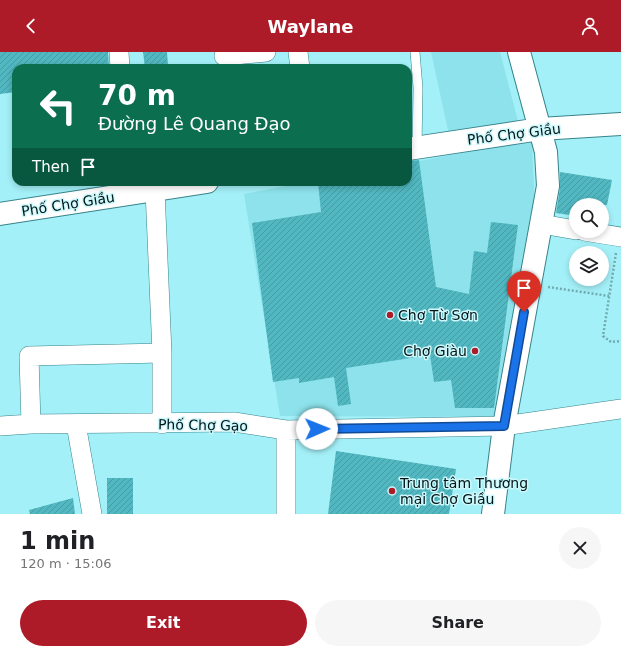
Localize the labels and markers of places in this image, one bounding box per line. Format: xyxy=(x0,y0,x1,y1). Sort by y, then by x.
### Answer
pin xyxy=(507,271,541,312)
place label: Chợ Từ Sơn xyxy=(398,307,478,323)
marker: Chợ Từ Sơn xyxy=(385,310,395,320)
place label: Chợ Giàu xyxy=(403,343,467,359)
marker: Chợ Giàu xyxy=(470,346,480,356)
place label: Trung tâm Thương mại Chợ Giầu xyxy=(399,475,528,507)
marker: Trung tâm Thương mại Chợ Giầu xyxy=(387,486,397,496)

